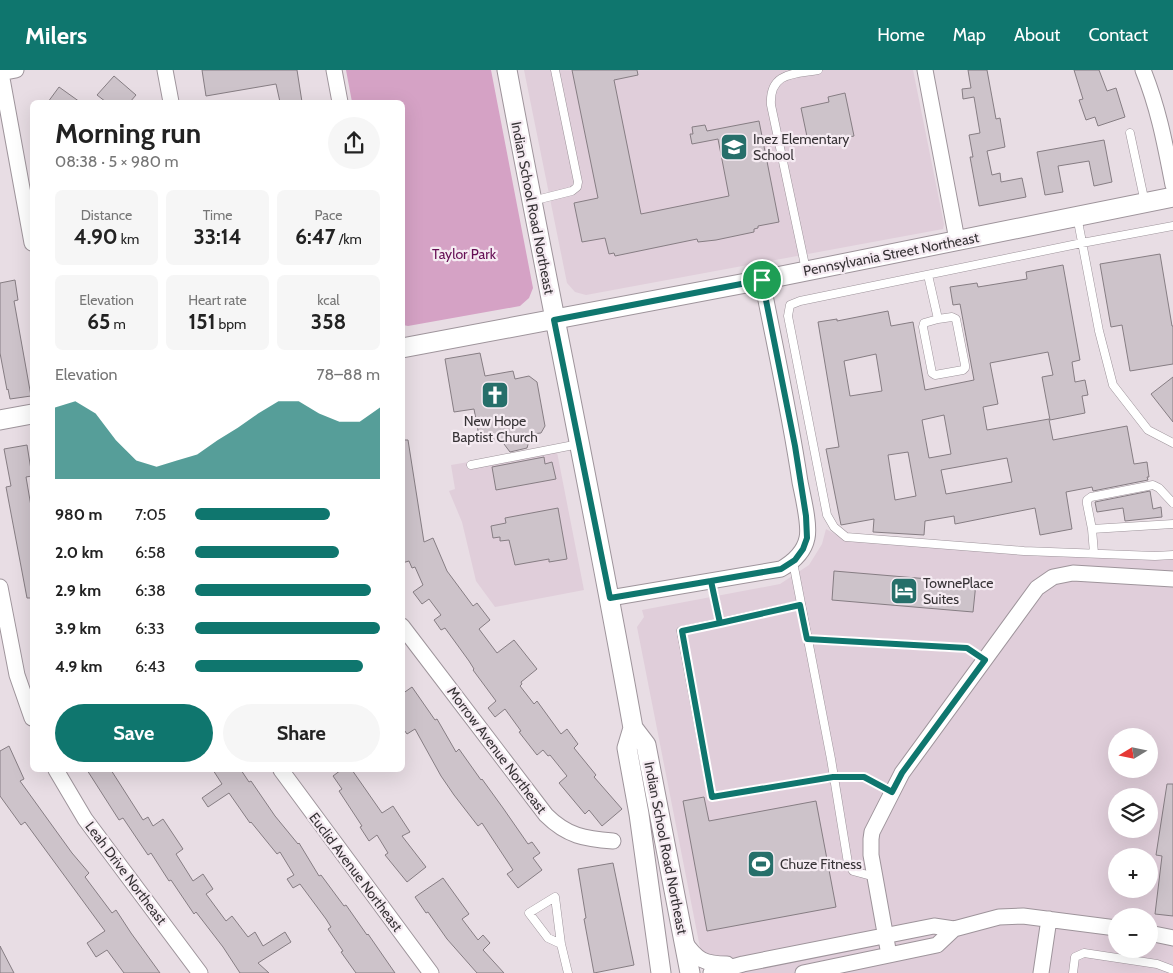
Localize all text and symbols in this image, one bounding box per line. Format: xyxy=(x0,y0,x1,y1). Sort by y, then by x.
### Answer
text: Milers xyxy=(25,21,87,50)
text: Home xyxy=(877,24,925,46)
text: Map xyxy=(953,24,986,46)
text: About xyxy=(1014,24,1060,46)
text: Contact xyxy=(1088,24,1148,46)
text: Morning run xyxy=(55,116,201,150)
button: share xyxy=(328,117,380,169)
street label: Indian School Road Northeast xyxy=(507,120,559,296)
place label: Inez Elementary School xyxy=(753,130,849,164)
school or university icon: Inez Elementary School xyxy=(719,132,749,162)
text: 08:38 · 5 × 980 m xyxy=(55,152,179,171)
text: Distance xyxy=(81,206,132,224)
text: Time xyxy=(203,206,232,224)
text: Pace xyxy=(315,206,342,224)
text: 4.90 xyxy=(74,224,118,249)
text: 33:14 xyxy=(193,224,242,249)
text: 6:47 xyxy=(295,224,335,249)
street label: Pennsylvania Street Northeast xyxy=(802,228,981,280)
text: km xyxy=(118,230,139,248)
text: /km xyxy=(335,230,362,248)
park label: Taylor Park xyxy=(432,245,497,263)
pin xyxy=(741,259,783,301)
icon: arrive xyxy=(748,266,776,294)
text: Elevation xyxy=(79,291,134,309)
text: Heart rate xyxy=(188,291,247,309)
text: kcal xyxy=(317,291,340,309)
text: 65 xyxy=(87,309,110,334)
text: 151 xyxy=(189,309,215,334)
text: 358 xyxy=(311,309,346,334)
text: m xyxy=(110,315,126,333)
text: bpm xyxy=(215,315,246,333)
text: Elevation xyxy=(55,365,118,384)
text: 78–88 m xyxy=(317,365,380,384)
church icon: New Hope Baptist Church xyxy=(480,380,510,410)
place label: New Hope Baptist Church xyxy=(452,412,538,446)
text: 980 m xyxy=(55,505,102,524)
text: 7:05 xyxy=(135,505,166,524)
text: 2.0 km xyxy=(55,543,103,562)
text: 6:58 xyxy=(135,543,166,562)
place label: TownePlace Suites xyxy=(923,574,993,608)
hotel icon: TownePlace Suites xyxy=(889,576,919,606)
text: 2.9 km xyxy=(55,581,101,600)
text: 6:38 xyxy=(135,581,166,600)
text: 3.9 km xyxy=(55,619,101,638)
text: 6:33 xyxy=(135,619,165,638)
text: 4.9 km xyxy=(55,657,103,676)
text: 6:43 xyxy=(135,657,165,676)
street label: Morrow Avenue Northeast xyxy=(443,683,551,817)
button: Save xyxy=(55,704,213,762)
button: Share xyxy=(223,704,380,762)
north arrow xyxy=(1108,728,1158,778)
map controls xyxy=(1108,728,1158,958)
street label: Indian School Road Northeast xyxy=(640,760,692,936)
button: layers xyxy=(1108,788,1158,838)
street label: Euclid Avenue Northeast xyxy=(305,809,407,935)
street label: Leah Drive Northeast xyxy=(81,818,171,928)
button: + xyxy=(1108,848,1158,898)
sports icon: Chuze Fitness xyxy=(746,849,776,879)
place label: Chuze Fitness xyxy=(780,855,862,873)
button: − xyxy=(1108,908,1158,958)

